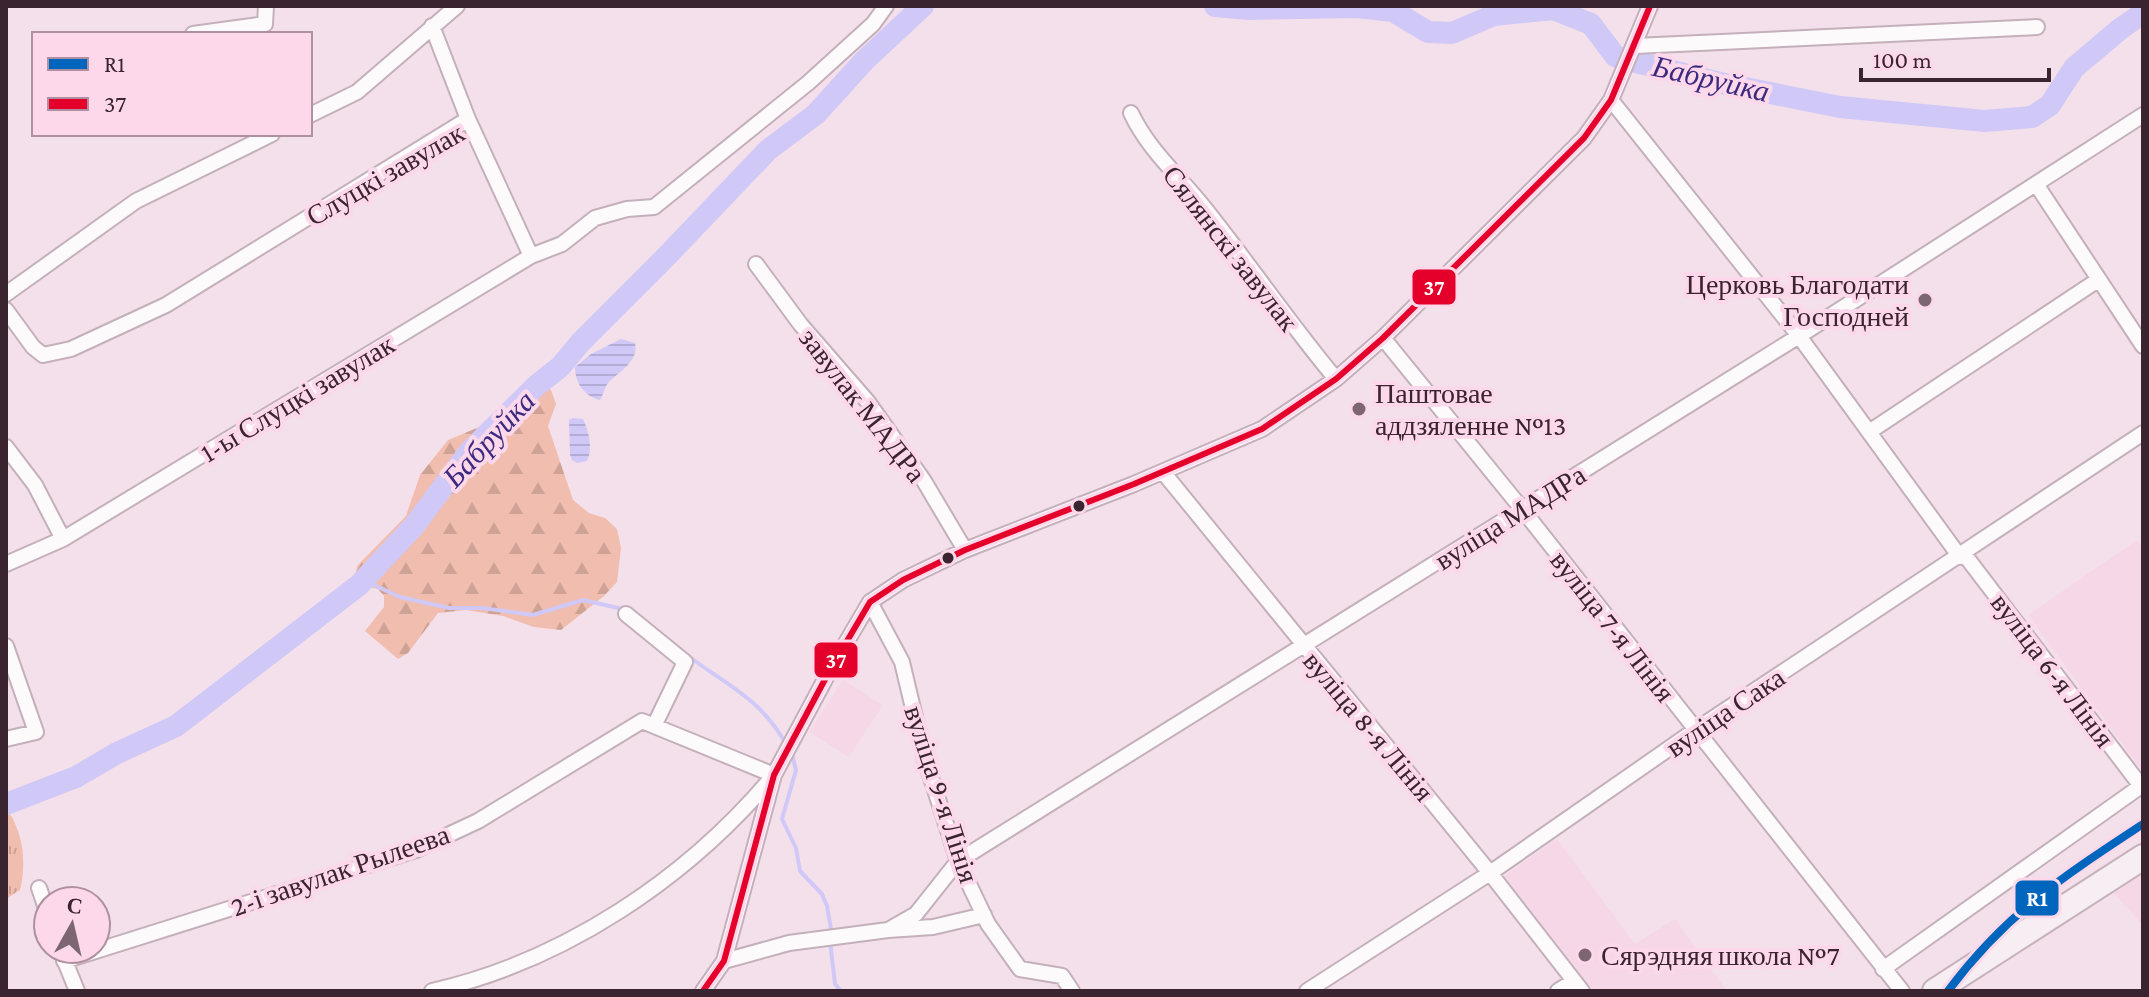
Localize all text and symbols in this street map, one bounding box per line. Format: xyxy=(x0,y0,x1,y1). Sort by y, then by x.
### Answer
legend xyxy=(32,32,312,136)
scale bar xyxy=(1861,32,2049,82)
text: 100 m xyxy=(1873,46,1932,73)
water label: Бабруйка xyxy=(1648,49,1773,108)
text: R1 xyxy=(104,50,125,77)
text: 37 xyxy=(104,90,126,117)
street label: Слуцкі завулак xyxy=(301,117,470,232)
street label: Сялянскі завулак xyxy=(1157,160,1305,337)
line badge: 37 xyxy=(1411,268,1457,306)
place label: Церковь Благодати Господней xyxy=(1686,269,1909,332)
text: 37 xyxy=(1423,275,1445,300)
marker: Церковь Благодати Господней xyxy=(1916,291,1934,309)
street label: завулак МАДРа xyxy=(793,322,932,489)
street label: 1-ы Слуцкі завулак xyxy=(195,328,400,468)
place label: Паштовае аддзяленне №13 xyxy=(1375,378,1566,441)
water label: Бабруйка xyxy=(435,384,541,494)
marker: Паштовае аддзяленне №13 xyxy=(1350,400,1368,418)
street label: вуліца МАДРа xyxy=(1429,458,1592,576)
unlabelled marker xyxy=(1071,498,1087,514)
street label: вуліца 7-я Лінія xyxy=(1544,545,1681,708)
unlabelled marker xyxy=(940,550,956,566)
street label: вуліца 6-я Лінія xyxy=(1985,587,2121,753)
line badge: 37 xyxy=(813,641,859,679)
street label: вуліца 8-я Лінія xyxy=(1297,645,1440,807)
text: 37 xyxy=(825,648,847,673)
street label: вуліца Сака xyxy=(1660,661,1791,763)
street label: вуліца 9-я Лінія xyxy=(898,702,985,887)
street label: 2-і завулак Рылеева xyxy=(227,818,454,922)
line badge: R1 xyxy=(2014,879,2060,917)
north arrow xyxy=(32,885,112,965)
text: R1 xyxy=(2026,886,2048,911)
text: С xyxy=(65,892,84,919)
place label: Сярэдняя школа №7 xyxy=(1601,940,1840,971)
marker: Сярэдняя школа №7 xyxy=(1576,946,1594,964)

